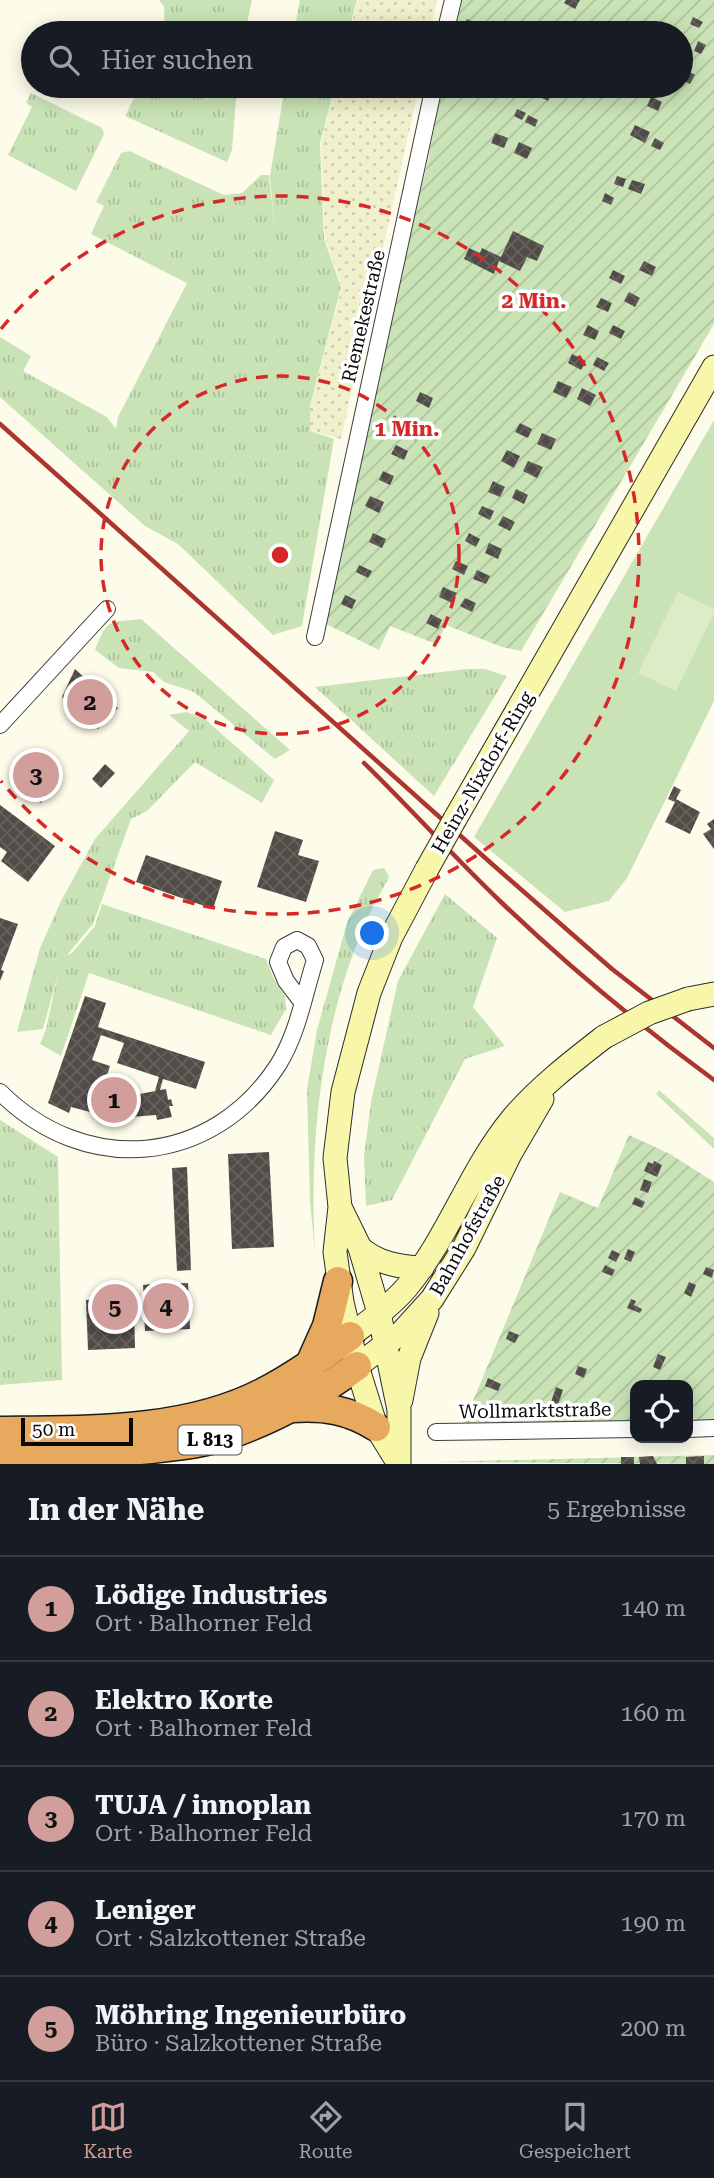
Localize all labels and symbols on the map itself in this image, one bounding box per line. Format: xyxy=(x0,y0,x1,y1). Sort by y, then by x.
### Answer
street label: Riemekestraße xyxy=(337,248,390,385)
text: 2 Min. xyxy=(501,289,567,313)
text: 1 Min. xyxy=(374,417,440,441)
centre of rings xyxy=(268,543,292,567)
pin: 2 xyxy=(67,676,113,728)
street label: Heinz-Nixdorf-Ring xyxy=(427,687,538,857)
pin: 3 xyxy=(13,749,59,801)
your location xyxy=(355,916,389,950)
pin: 1 xyxy=(91,1074,137,1126)
street label: Bahnhofstraße xyxy=(425,1171,510,1300)
pin: 4 xyxy=(143,1280,189,1332)
pin: 5 xyxy=(92,1281,138,1333)
street label: Wollmarktstraße xyxy=(458,1398,612,1423)
scale bar xyxy=(21,1415,133,1447)
road number: L 813 xyxy=(178,1426,242,1455)

